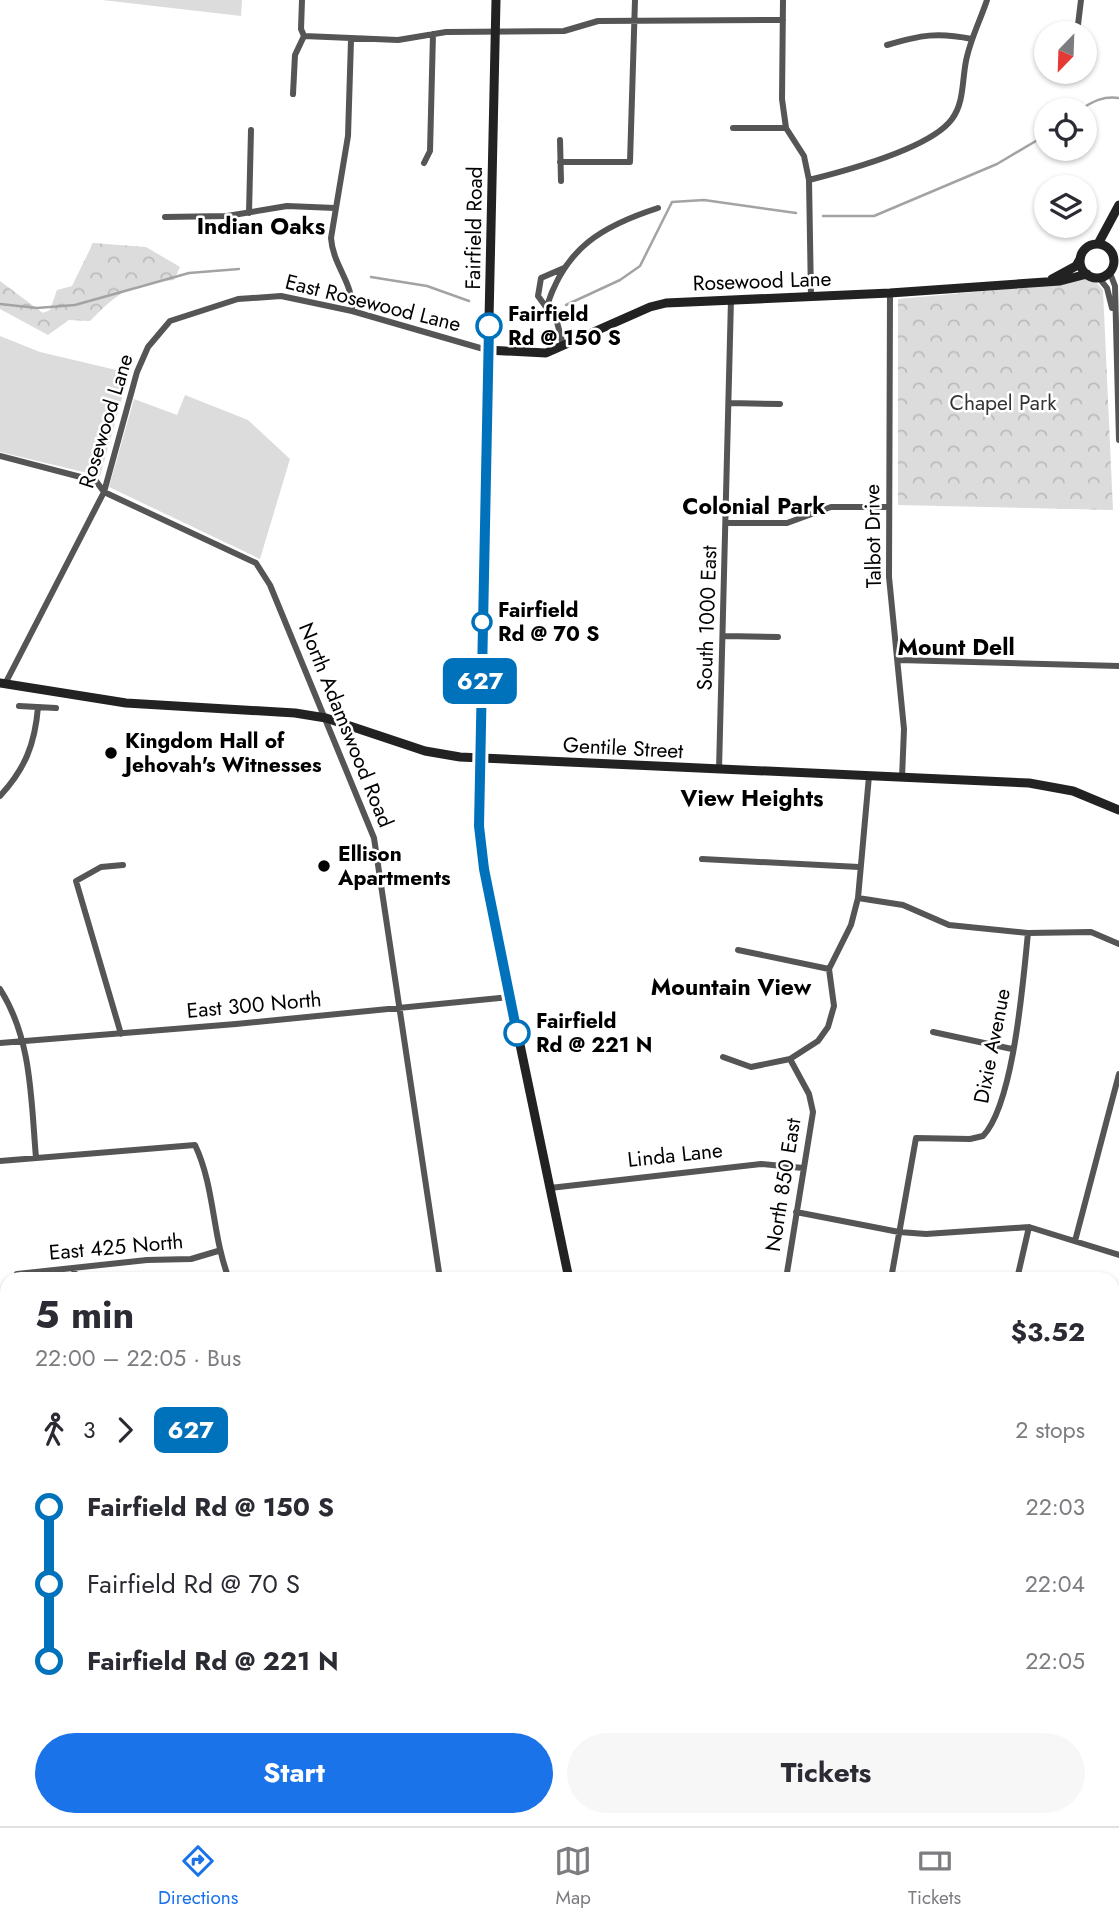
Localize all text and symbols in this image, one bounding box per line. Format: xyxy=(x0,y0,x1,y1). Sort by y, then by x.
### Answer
north arrow xyxy=(1034,21,1097,84)
map controls xyxy=(1034,21,1097,238)
button: locate xyxy=(1034,98,1097,161)
street label: Fairfield Road xyxy=(458,166,490,290)
button: layers xyxy=(1034,175,1097,238)
district label: Indian Oaks xyxy=(197,209,325,243)
street label: Rosewood Lane xyxy=(692,264,832,298)
street label: East Rosewood Lane xyxy=(282,267,464,339)
place label: Fairfield Rd @ 150 S xyxy=(508,299,621,353)
marker: Fairfield Rd @ 150 S xyxy=(476,313,502,339)
street label: Rosewood Lane xyxy=(71,350,141,492)
park label: Chapel Park xyxy=(950,388,1057,418)
street label: Talbot Drive xyxy=(857,484,889,588)
district label: Colonial Park xyxy=(682,489,826,523)
street label: South 1000 East xyxy=(689,545,725,691)
place label: Fairfield Rd @ 70 S xyxy=(498,595,599,649)
marker: Fairfield Rd @ 70 S xyxy=(472,612,492,632)
street label: North Adamswood Road xyxy=(291,618,401,832)
district label: Mount Dell xyxy=(897,630,1015,664)
line badge: 627 xyxy=(440,658,520,704)
text: 627 xyxy=(457,663,503,698)
place label: Kingdom Hall of Jehovah's Witnesses xyxy=(121,726,322,780)
street label: Gentile Street xyxy=(562,730,684,766)
marker: Kingdom Hall of Jehovah's Witnesses xyxy=(103,745,119,761)
district label: View Heights xyxy=(679,781,824,815)
place label: Ellison Apartments xyxy=(337,839,451,893)
marker: Ellison Apartments xyxy=(316,858,332,874)
district label: Mountain View xyxy=(651,970,812,1004)
street label: East 300 North xyxy=(185,984,323,1026)
street label: Dixie Avenue xyxy=(966,986,1018,1106)
place label: Fairfield Rd @ 221 N xyxy=(536,1006,653,1060)
marker: Fairfield Rd @ 221 N xyxy=(504,1020,530,1046)
street label: North 850 East xyxy=(758,1116,808,1254)
street label: Linda Lane xyxy=(626,1135,724,1175)
street label: East 425 North xyxy=(48,1226,184,1268)
text: 5 min xyxy=(35,1287,134,1342)
text: $3.52 xyxy=(1011,1313,1085,1351)
text: 22:00 – 22:05 · Bus xyxy=(35,1341,241,1375)
icon: walk xyxy=(35,1411,73,1449)
icon: forward xyxy=(106,1411,144,1449)
text: 627 xyxy=(168,1412,214,1447)
text: 3 xyxy=(83,1413,96,1447)
text: 2 stops xyxy=(1015,1413,1085,1447)
text: Fairfield Rd @ 150 S xyxy=(87,1488,334,1526)
text: 22:03 xyxy=(1026,1490,1085,1524)
text: Fairfield Rd @ 70 S xyxy=(87,1565,300,1603)
text: 22:04 xyxy=(1025,1567,1085,1601)
text: Fairfield Rd @ 221 N xyxy=(87,1642,339,1680)
text: 22:05 xyxy=(1025,1644,1085,1678)
button: Start xyxy=(35,1733,553,1813)
button: Tickets xyxy=(567,1733,1085,1813)
tab: Directions xyxy=(158,1842,238,1911)
tab: Map xyxy=(554,1842,592,1911)
tab: Tickets xyxy=(908,1842,961,1911)

